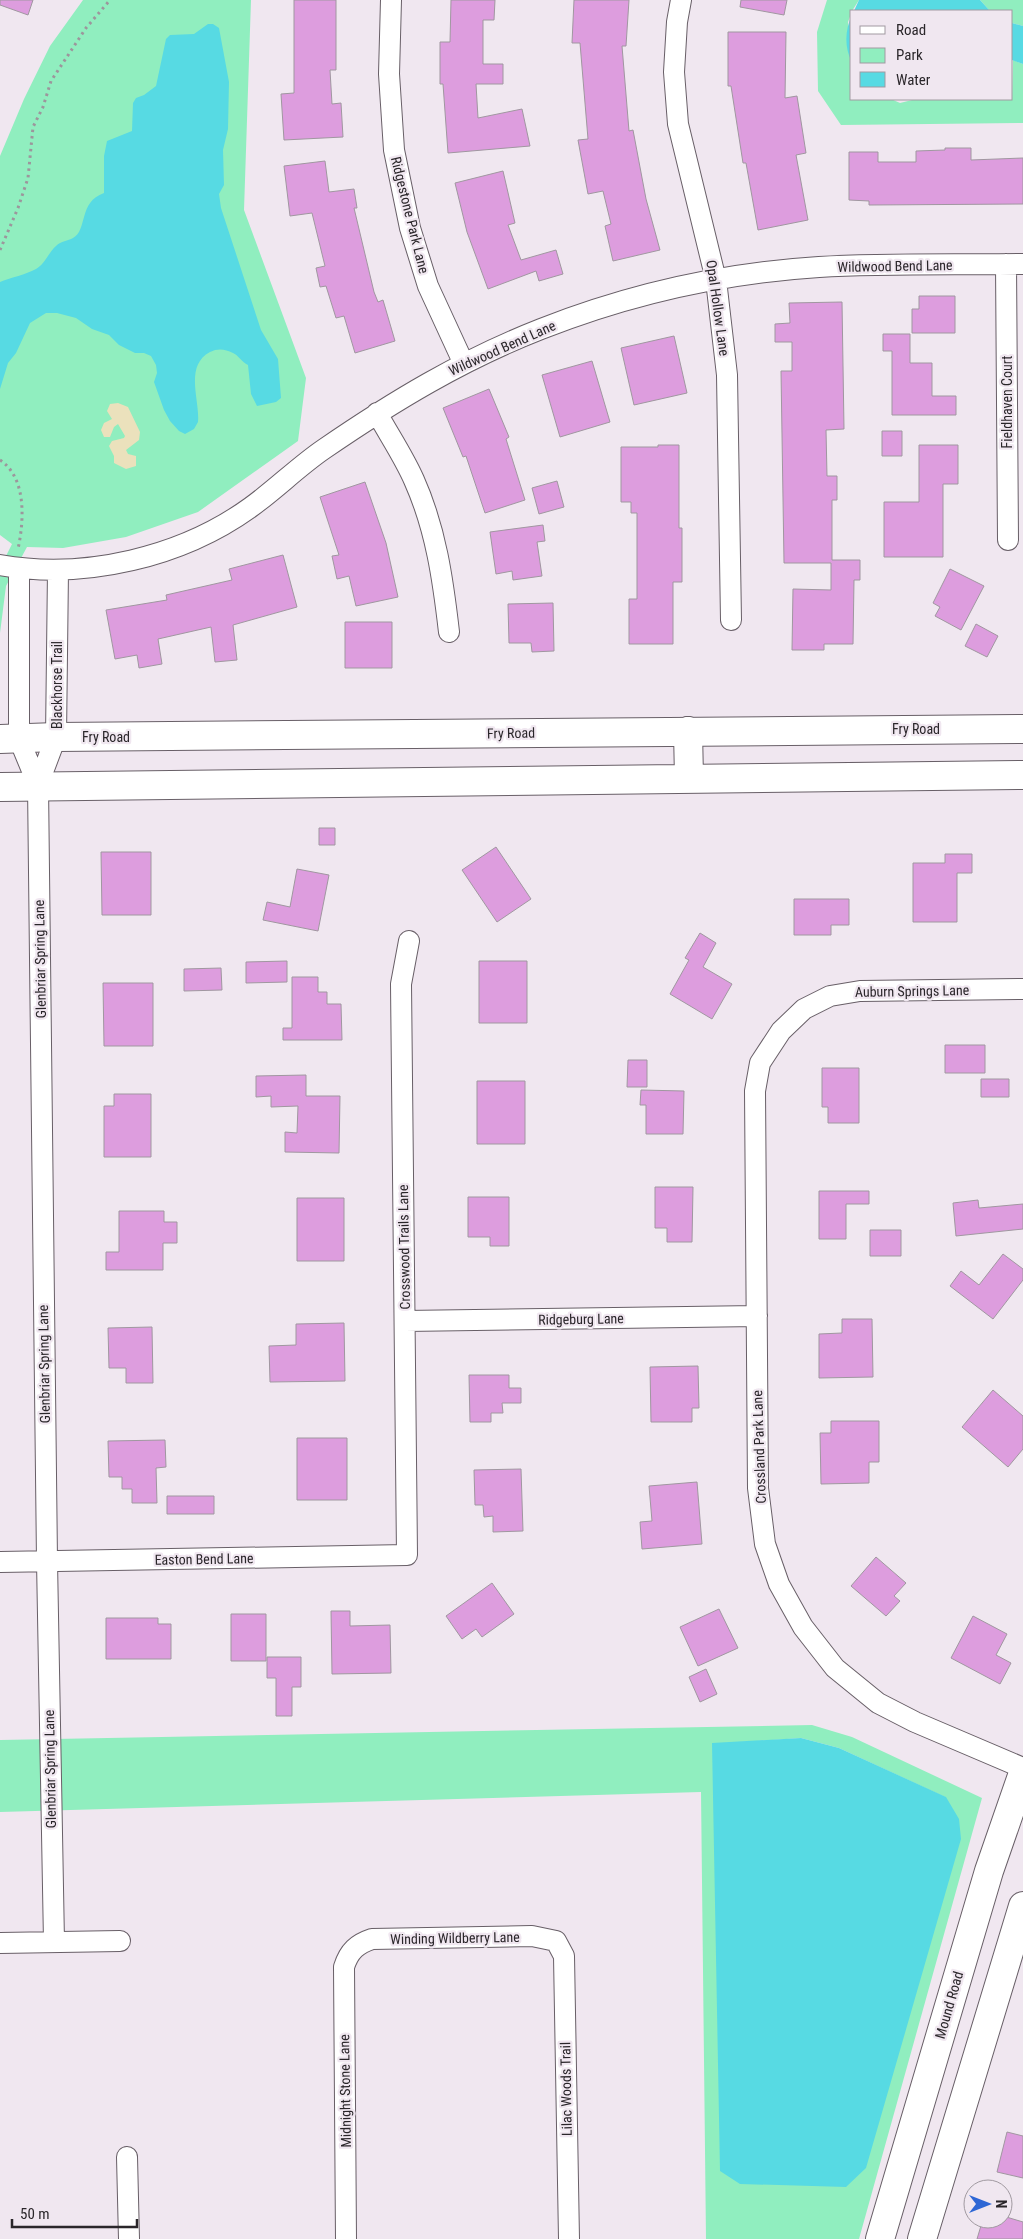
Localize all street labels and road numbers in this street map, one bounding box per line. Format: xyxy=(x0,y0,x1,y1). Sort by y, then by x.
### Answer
street label: Ridgestone Park Lane xyxy=(388,155,432,276)
street label: Wildwood Bend Lane xyxy=(837,257,953,275)
street label: Opal Hollow Lane xyxy=(703,259,733,357)
street label: Wildwood Bend Lane xyxy=(446,317,558,379)
street label: Fieldhaven Court xyxy=(999,356,1015,448)
street label: Blackhorse Trail xyxy=(49,641,65,729)
street label: Fry Road xyxy=(892,721,940,737)
street label: Fry Road xyxy=(487,725,535,741)
street label: Fry Road xyxy=(82,729,130,745)
street label: Glenbriar Spring Lane xyxy=(31,899,49,1018)
street label: Auburn Springs Lane xyxy=(855,982,970,1000)
street label: Crosswood Trails Lane xyxy=(395,1184,413,1310)
street label: Glenbriar Spring Lane xyxy=(35,1304,53,1423)
street label: Ridgeburg Lane xyxy=(538,1310,624,1328)
street label: Crossland Park Lane xyxy=(749,1390,769,1504)
street label: Easton Bend Lane xyxy=(154,1550,254,1568)
street label: Glenbriar Spring Lane xyxy=(41,1709,59,1828)
street label: Winding Wildberry Lane xyxy=(390,1929,520,1947)
street label: Mound Road xyxy=(932,1969,966,2041)
street label: Midnight Stone Lane xyxy=(336,2034,354,2148)
street label: Lilac Woods Trail xyxy=(557,2042,575,2136)

